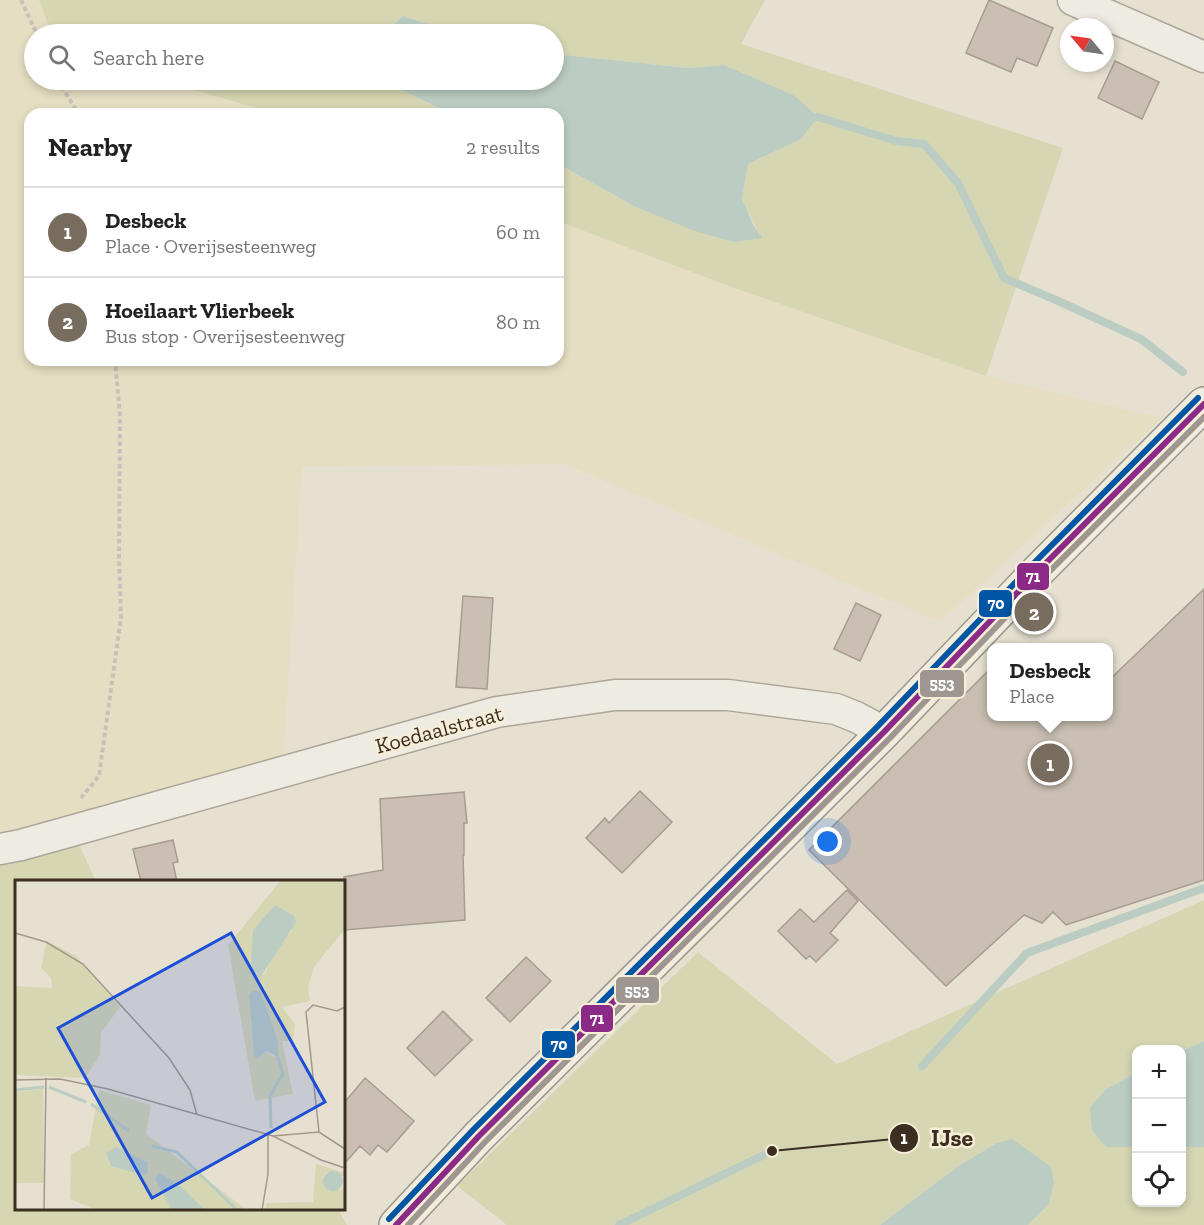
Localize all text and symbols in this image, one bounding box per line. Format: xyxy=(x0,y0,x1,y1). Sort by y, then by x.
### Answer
north arrow xyxy=(1060,18,1114,72)
search box xyxy=(24,24,564,90)
icon: search xyxy=(45,41,78,74)
text: Search here xyxy=(93,44,204,71)
text: Nearby xyxy=(48,131,132,163)
text: 2 results xyxy=(466,135,540,159)
text: Desbeck xyxy=(105,207,186,234)
text: 1 xyxy=(63,220,72,244)
text: 60 m xyxy=(496,220,540,244)
text: Place · Overijsesteenweg xyxy=(105,234,316,258)
text: Hoeilaart Vlierbeek xyxy=(105,297,294,324)
text: 2 xyxy=(62,310,73,334)
text: 80 m xyxy=(496,310,540,334)
text: Bus stop · Overijsesteenweg xyxy=(105,324,345,348)
line badge: 71 xyxy=(1016,562,1050,591)
text: 71 xyxy=(1026,567,1041,586)
line badge: 70 xyxy=(978,589,1013,618)
pin: 2 xyxy=(1014,590,1054,634)
text: 70 xyxy=(987,594,1005,613)
popup xyxy=(987,643,1113,721)
text: Desbeck xyxy=(1009,657,1091,684)
line badge: 553 xyxy=(919,669,965,698)
text: 553 xyxy=(929,674,955,693)
text: Place xyxy=(1009,684,1054,708)
street label: Koedaalstraat xyxy=(372,699,507,759)
pin: 1 xyxy=(1030,740,1070,786)
your location xyxy=(813,827,842,856)
inset map xyxy=(15,880,345,1210)
line badge: 553 xyxy=(615,976,660,1004)
text: 553 xyxy=(624,981,650,1000)
line badge: 71 xyxy=(580,1004,614,1033)
text: 71 xyxy=(590,1009,605,1028)
line badge: 70 xyxy=(541,1030,576,1059)
text: 70 xyxy=(550,1035,568,1054)
map controls xyxy=(1132,1045,1186,1207)
button: + xyxy=(1132,1045,1186,1099)
button: − xyxy=(1132,1099,1186,1153)
callout: IJse xyxy=(889,1117,985,1159)
text: IJse xyxy=(931,1123,973,1152)
text: 1 xyxy=(900,1127,908,1149)
button: locate xyxy=(1132,1153,1186,1207)

